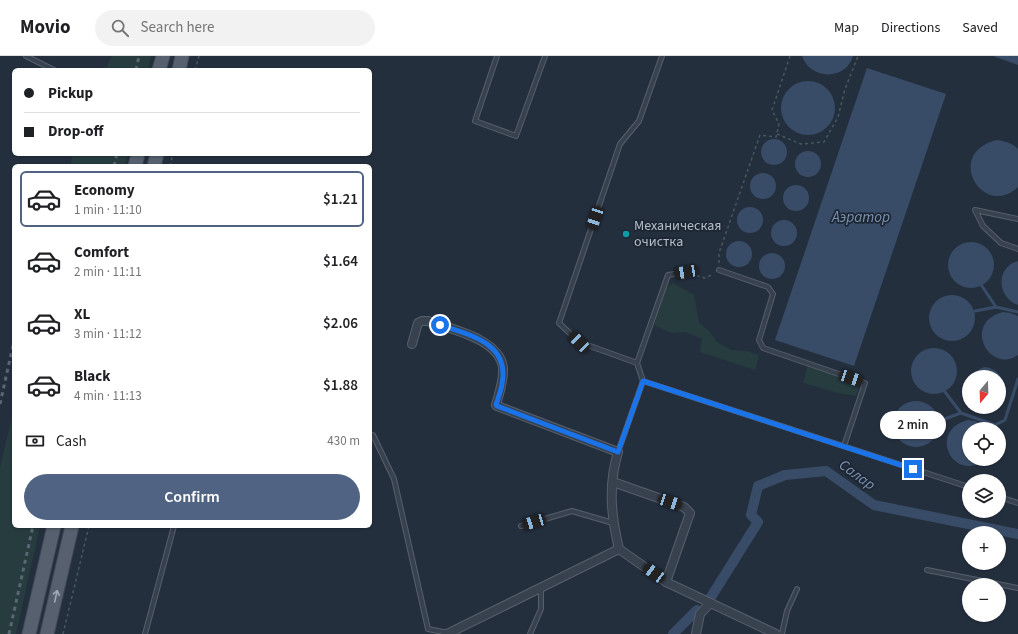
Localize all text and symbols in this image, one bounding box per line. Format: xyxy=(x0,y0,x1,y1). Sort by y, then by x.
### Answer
search box xyxy=(95,10,375,46)
text: Movio xyxy=(20,14,71,41)
icon: search xyxy=(109,17,131,39)
text: Search here xyxy=(141,17,215,38)
text: Map xyxy=(834,18,859,38)
text: Directions xyxy=(881,18,940,38)
text: Saved xyxy=(962,18,998,38)
text: Pickup xyxy=(48,83,93,104)
text: Drop-off xyxy=(48,121,103,142)
text: Economy xyxy=(74,180,135,201)
icon: car xyxy=(26,181,62,217)
text: $1.21 xyxy=(323,189,358,210)
text: 1 min · 11:10 xyxy=(74,201,142,219)
car xyxy=(585,205,605,231)
water label: Аэратор xyxy=(831,207,890,228)
place label: Механическая очистка xyxy=(634,216,722,252)
marker: Механическая очистка xyxy=(621,229,631,239)
text: Comfort xyxy=(74,242,129,263)
icon: car xyxy=(26,243,62,279)
text: $1.64 xyxy=(323,251,358,272)
text: 2 min · 11:11 xyxy=(74,263,142,281)
car xyxy=(673,264,699,280)
text: XL xyxy=(74,304,90,325)
icon: car xyxy=(26,305,62,341)
text: $2.06 xyxy=(323,313,358,334)
route start xyxy=(431,316,449,334)
text: 3 min · 11:12 xyxy=(74,325,142,343)
car xyxy=(566,329,592,355)
text: Black xyxy=(74,366,111,387)
icon: car xyxy=(26,367,62,403)
car xyxy=(838,368,864,388)
north arrow xyxy=(962,370,1006,414)
map controls xyxy=(962,370,1006,622)
text: $1.88 xyxy=(323,375,358,396)
text: 4 min · 11:13 xyxy=(74,387,142,405)
callout: 2 min xyxy=(880,411,946,439)
text: 2 min xyxy=(898,416,928,434)
button: locate xyxy=(962,422,1006,466)
icon: cash xyxy=(24,430,46,452)
text: Cash xyxy=(56,431,87,452)
text: 430 m xyxy=(327,432,360,450)
water label: Салар xyxy=(835,455,879,495)
route end xyxy=(904,460,922,478)
button: Confirm xyxy=(24,474,360,520)
button: layers xyxy=(962,474,1006,518)
car xyxy=(657,492,683,512)
car xyxy=(521,513,547,531)
button: + xyxy=(962,526,1006,570)
car xyxy=(641,561,667,585)
button: − xyxy=(962,578,1006,622)
one-way arrow xyxy=(53,590,61,603)

